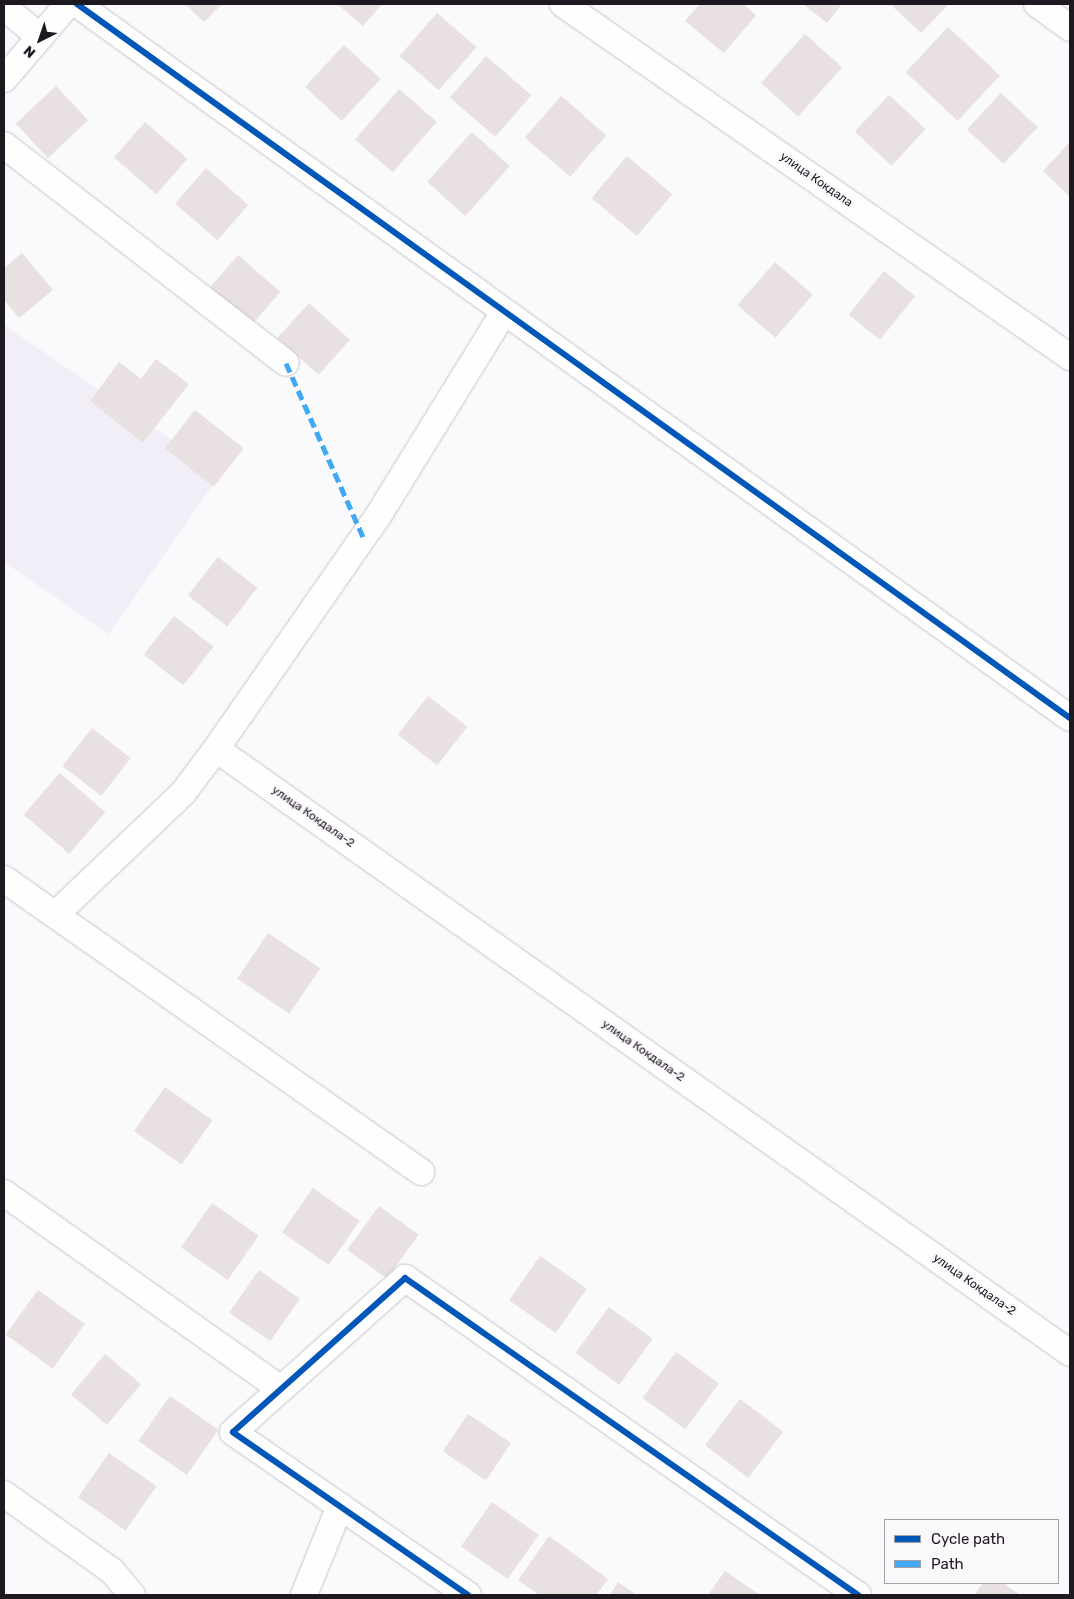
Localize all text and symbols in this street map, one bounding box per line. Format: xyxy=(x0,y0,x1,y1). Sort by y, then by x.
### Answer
north arrow xyxy=(15,15,65,65)
text: N xyxy=(20,42,39,61)
street label: улица Кокдала xyxy=(777,150,855,210)
street label: улица Кокдала-2 xyxy=(269,783,357,851)
street label: улица Кокдала-2 xyxy=(599,1017,687,1085)
street label: улица Кокдала-2 xyxy=(930,1251,1018,1319)
legend xyxy=(884,1519,1059,1584)
text: Cycle path xyxy=(931,1530,1005,1548)
text: Path xyxy=(931,1555,964,1573)

